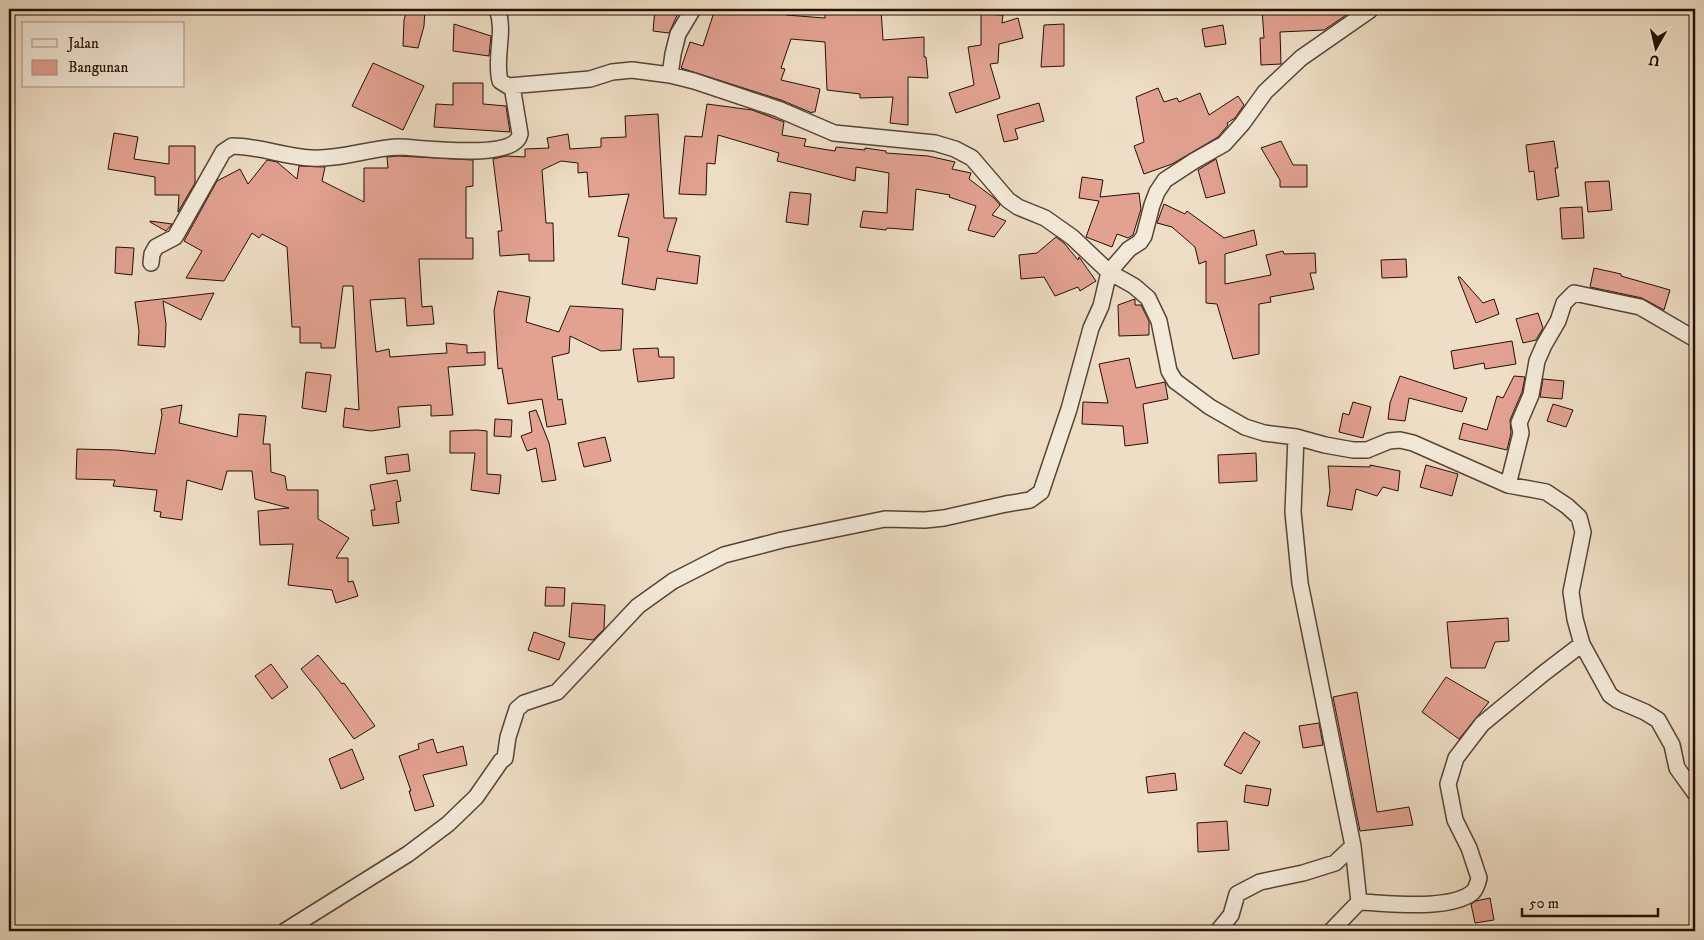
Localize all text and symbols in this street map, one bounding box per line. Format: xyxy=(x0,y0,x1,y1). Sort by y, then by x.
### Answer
legend xyxy=(22,22,185,88)
north arrow xyxy=(1632,22,1682,72)
text: Jalan xyxy=(66,34,99,53)
text: U xyxy=(1648,50,1661,70)
text: Bangunan xyxy=(68,58,128,77)
scale bar xyxy=(1522,885,1658,917)
text: 50 m xyxy=(1529,894,1559,913)

